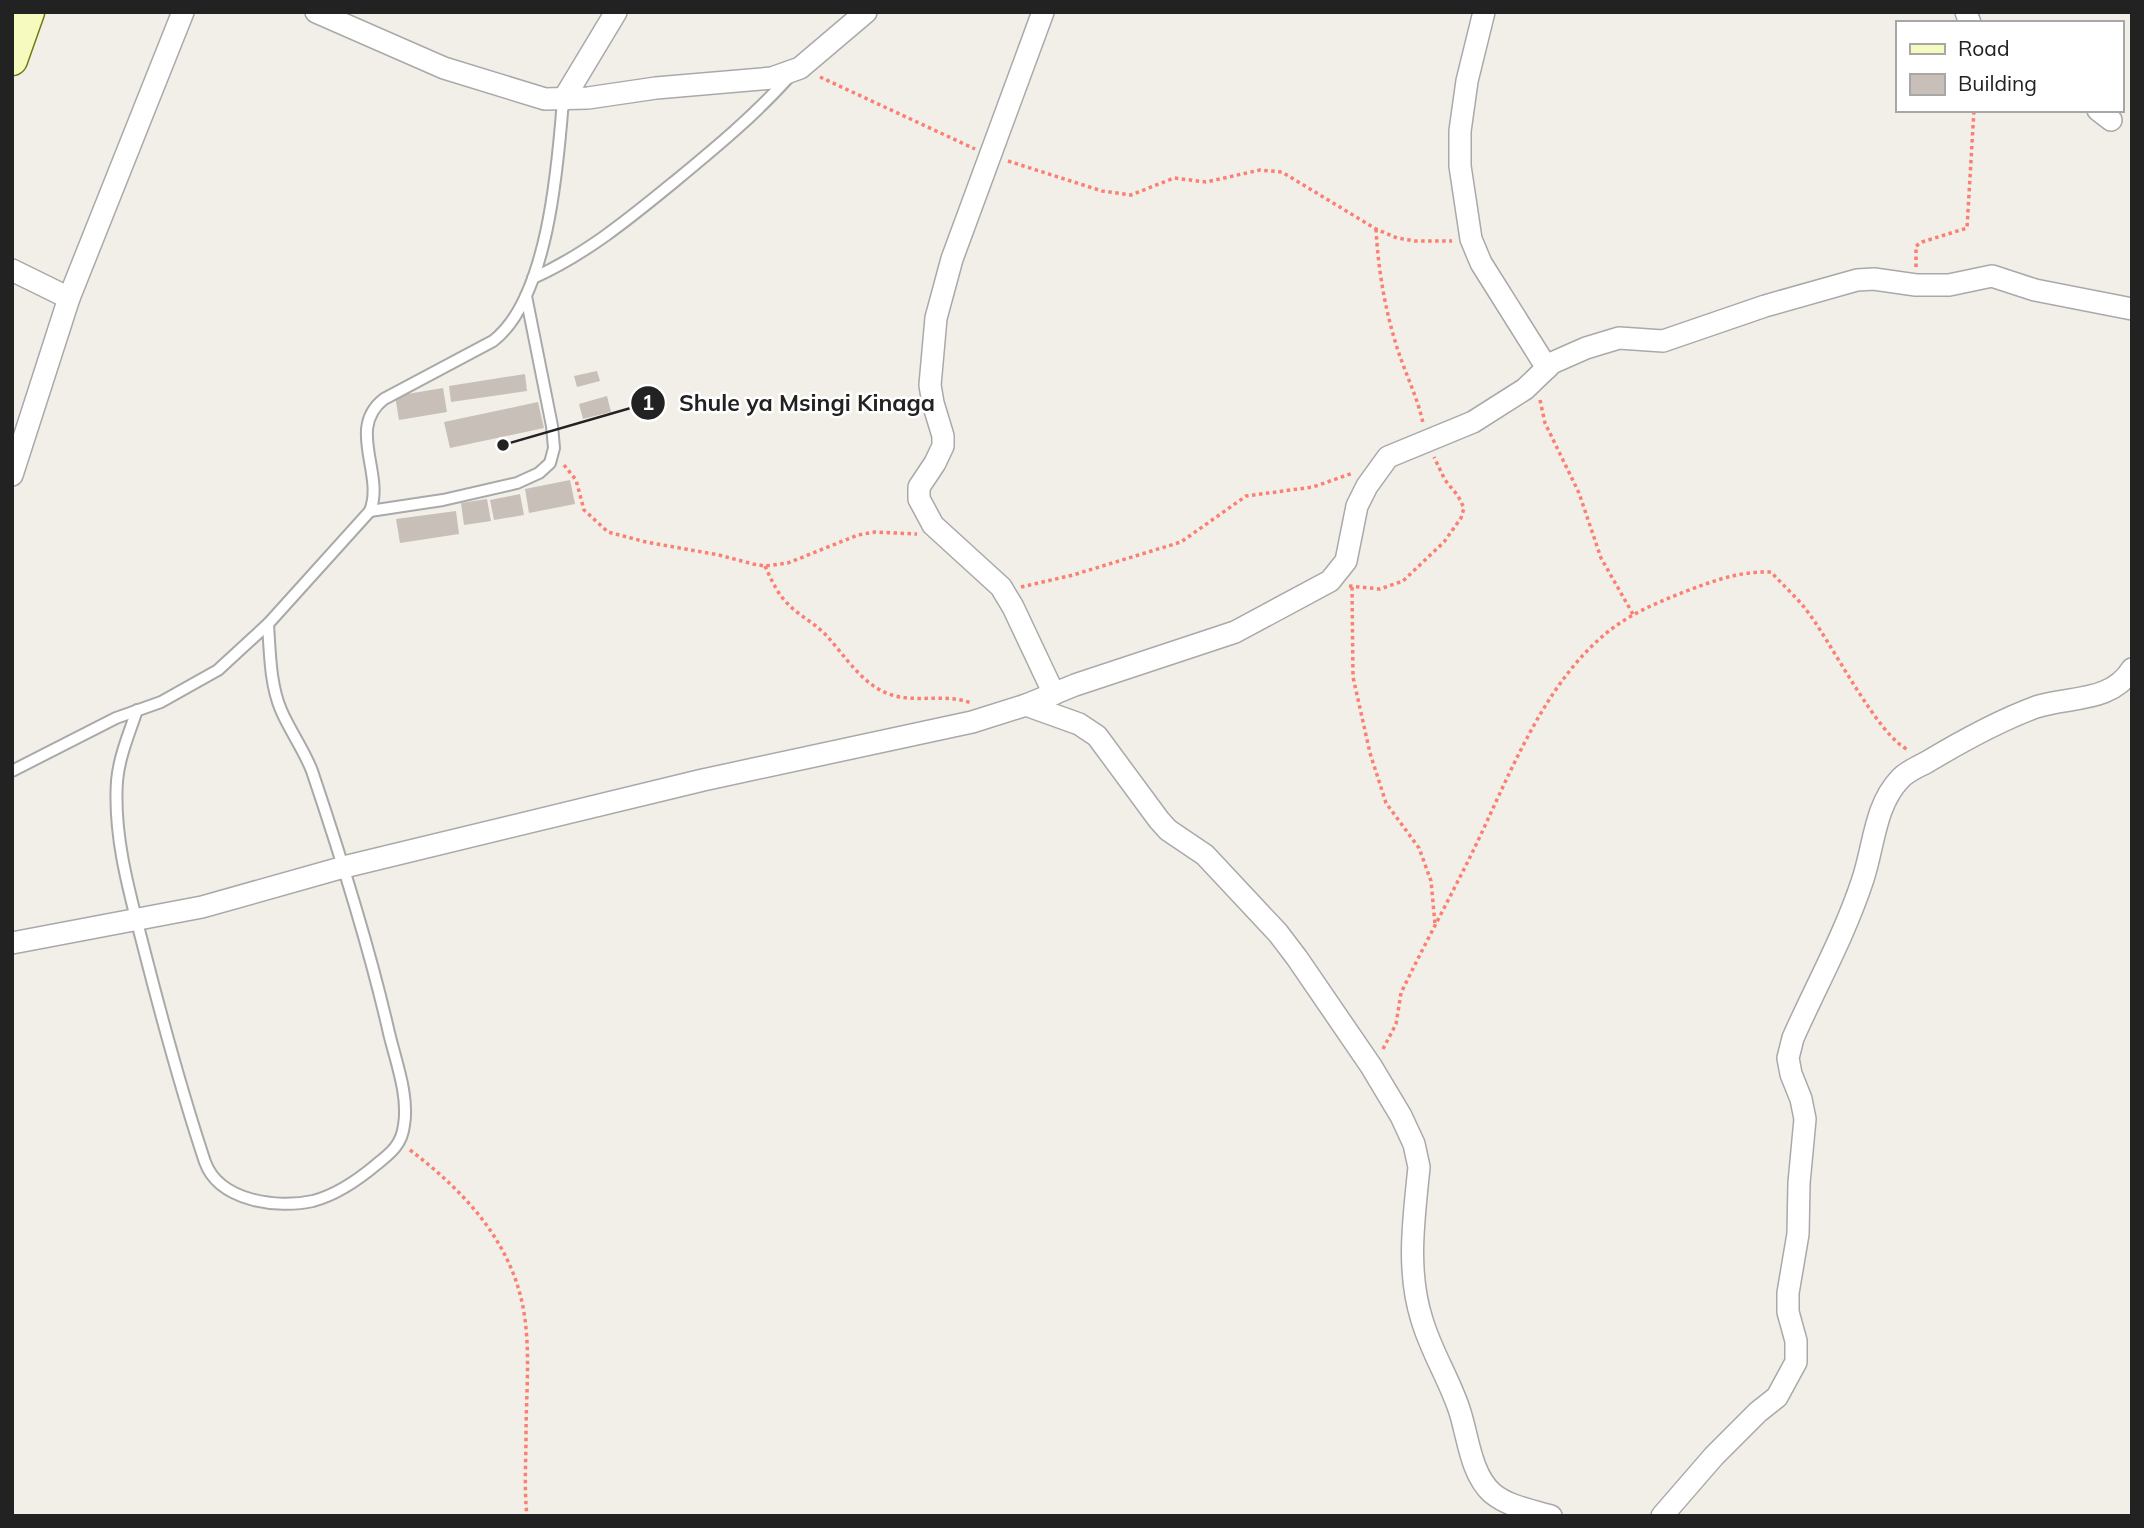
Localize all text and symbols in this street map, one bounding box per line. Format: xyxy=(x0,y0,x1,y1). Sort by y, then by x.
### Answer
legend xyxy=(1896,21,2123,112)
text: Road xyxy=(1958,35,2009,61)
text: Building xyxy=(1958,70,2037,96)
callout: Shule ya Msingi Kinaga xyxy=(630,381,949,425)
text: Shule ya Msingi Kinaga xyxy=(679,388,935,417)
text: 1 xyxy=(642,389,654,415)

